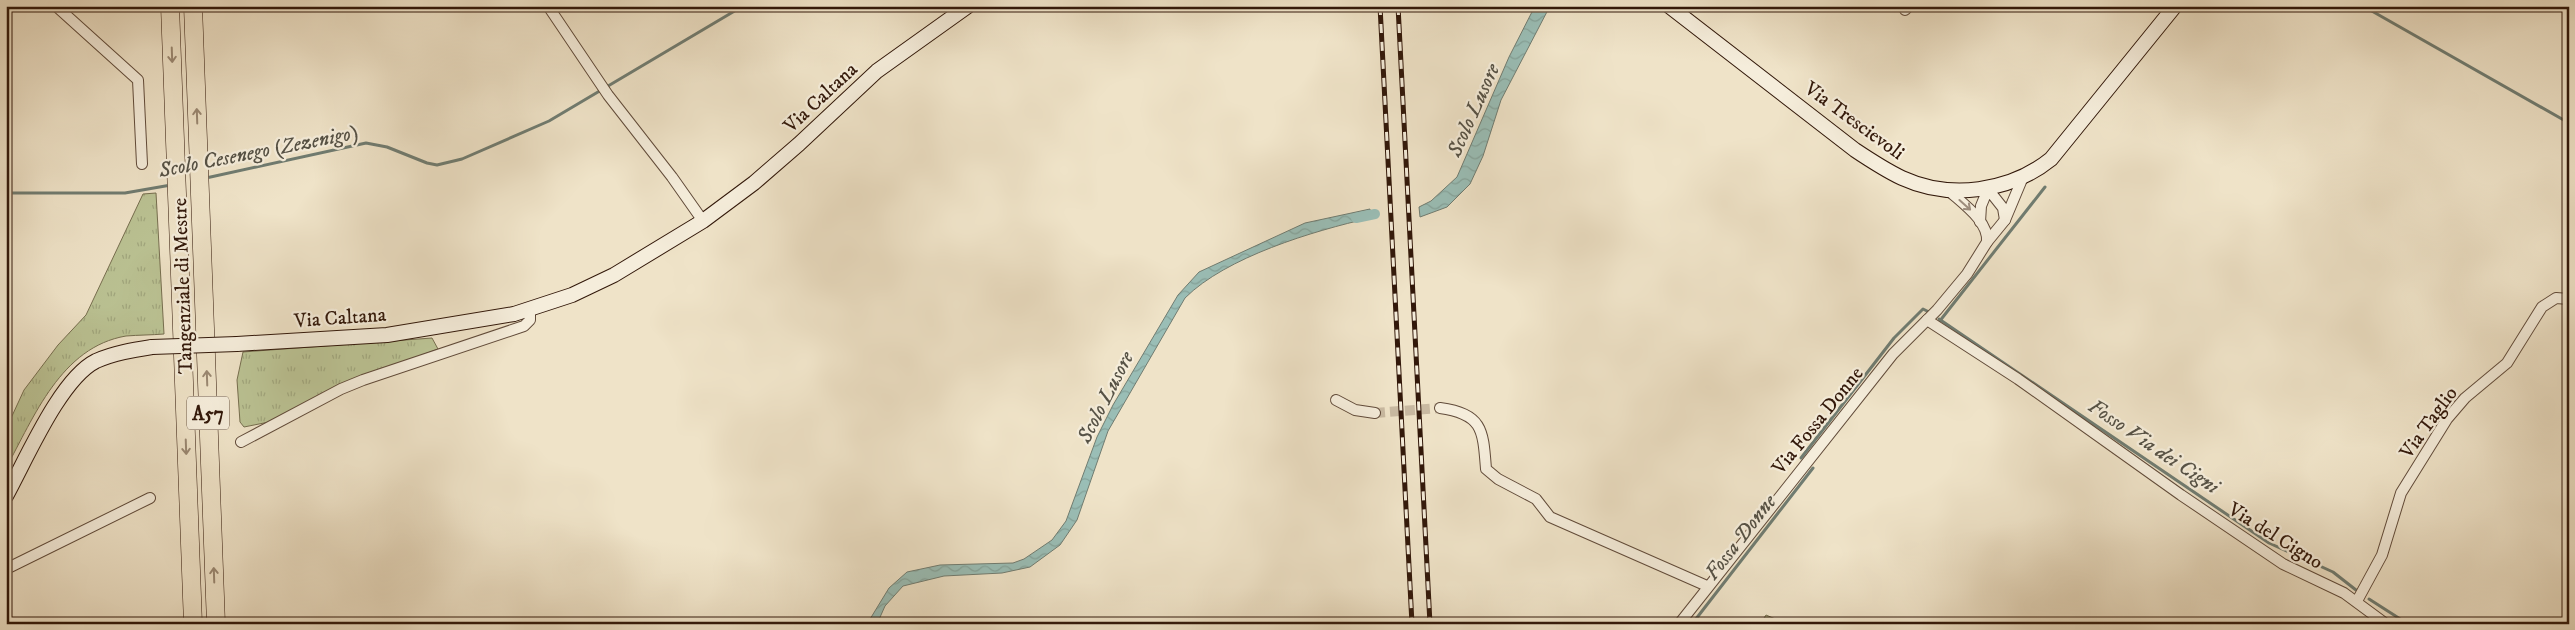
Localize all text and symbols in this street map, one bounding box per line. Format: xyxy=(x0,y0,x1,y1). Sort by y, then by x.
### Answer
one-way arrow xyxy=(167,46,177,63)
street label: Via Caltana xyxy=(778,57,864,139)
water label: Scolo Lusore xyxy=(1441,59,1506,162)
street label: Via Trescievoli xyxy=(1798,76,1909,166)
one-way arrow xyxy=(192,109,202,125)
water label: Scolo Cesenego (Zezenigo) xyxy=(156,120,360,184)
street label: Tangenziale di Mestre xyxy=(168,198,199,374)
one-way arrow xyxy=(1958,199,1971,211)
street label: Via Caltana xyxy=(292,303,387,334)
water label: Scolo Lusore xyxy=(1071,347,1140,449)
street label: Via Fossa Donne xyxy=(1766,362,1869,481)
one-way arrow xyxy=(202,370,212,386)
street label: Via Taglio xyxy=(2394,382,2464,465)
water label: Fosso Via dei Cigni xyxy=(2083,393,2225,501)
road number: A57 xyxy=(187,396,229,429)
one-way arrow xyxy=(182,439,191,455)
water label: Fossa Donne xyxy=(1699,489,1783,586)
street label: Via del Cigno xyxy=(2222,497,2327,575)
one-way arrow xyxy=(210,567,219,583)

